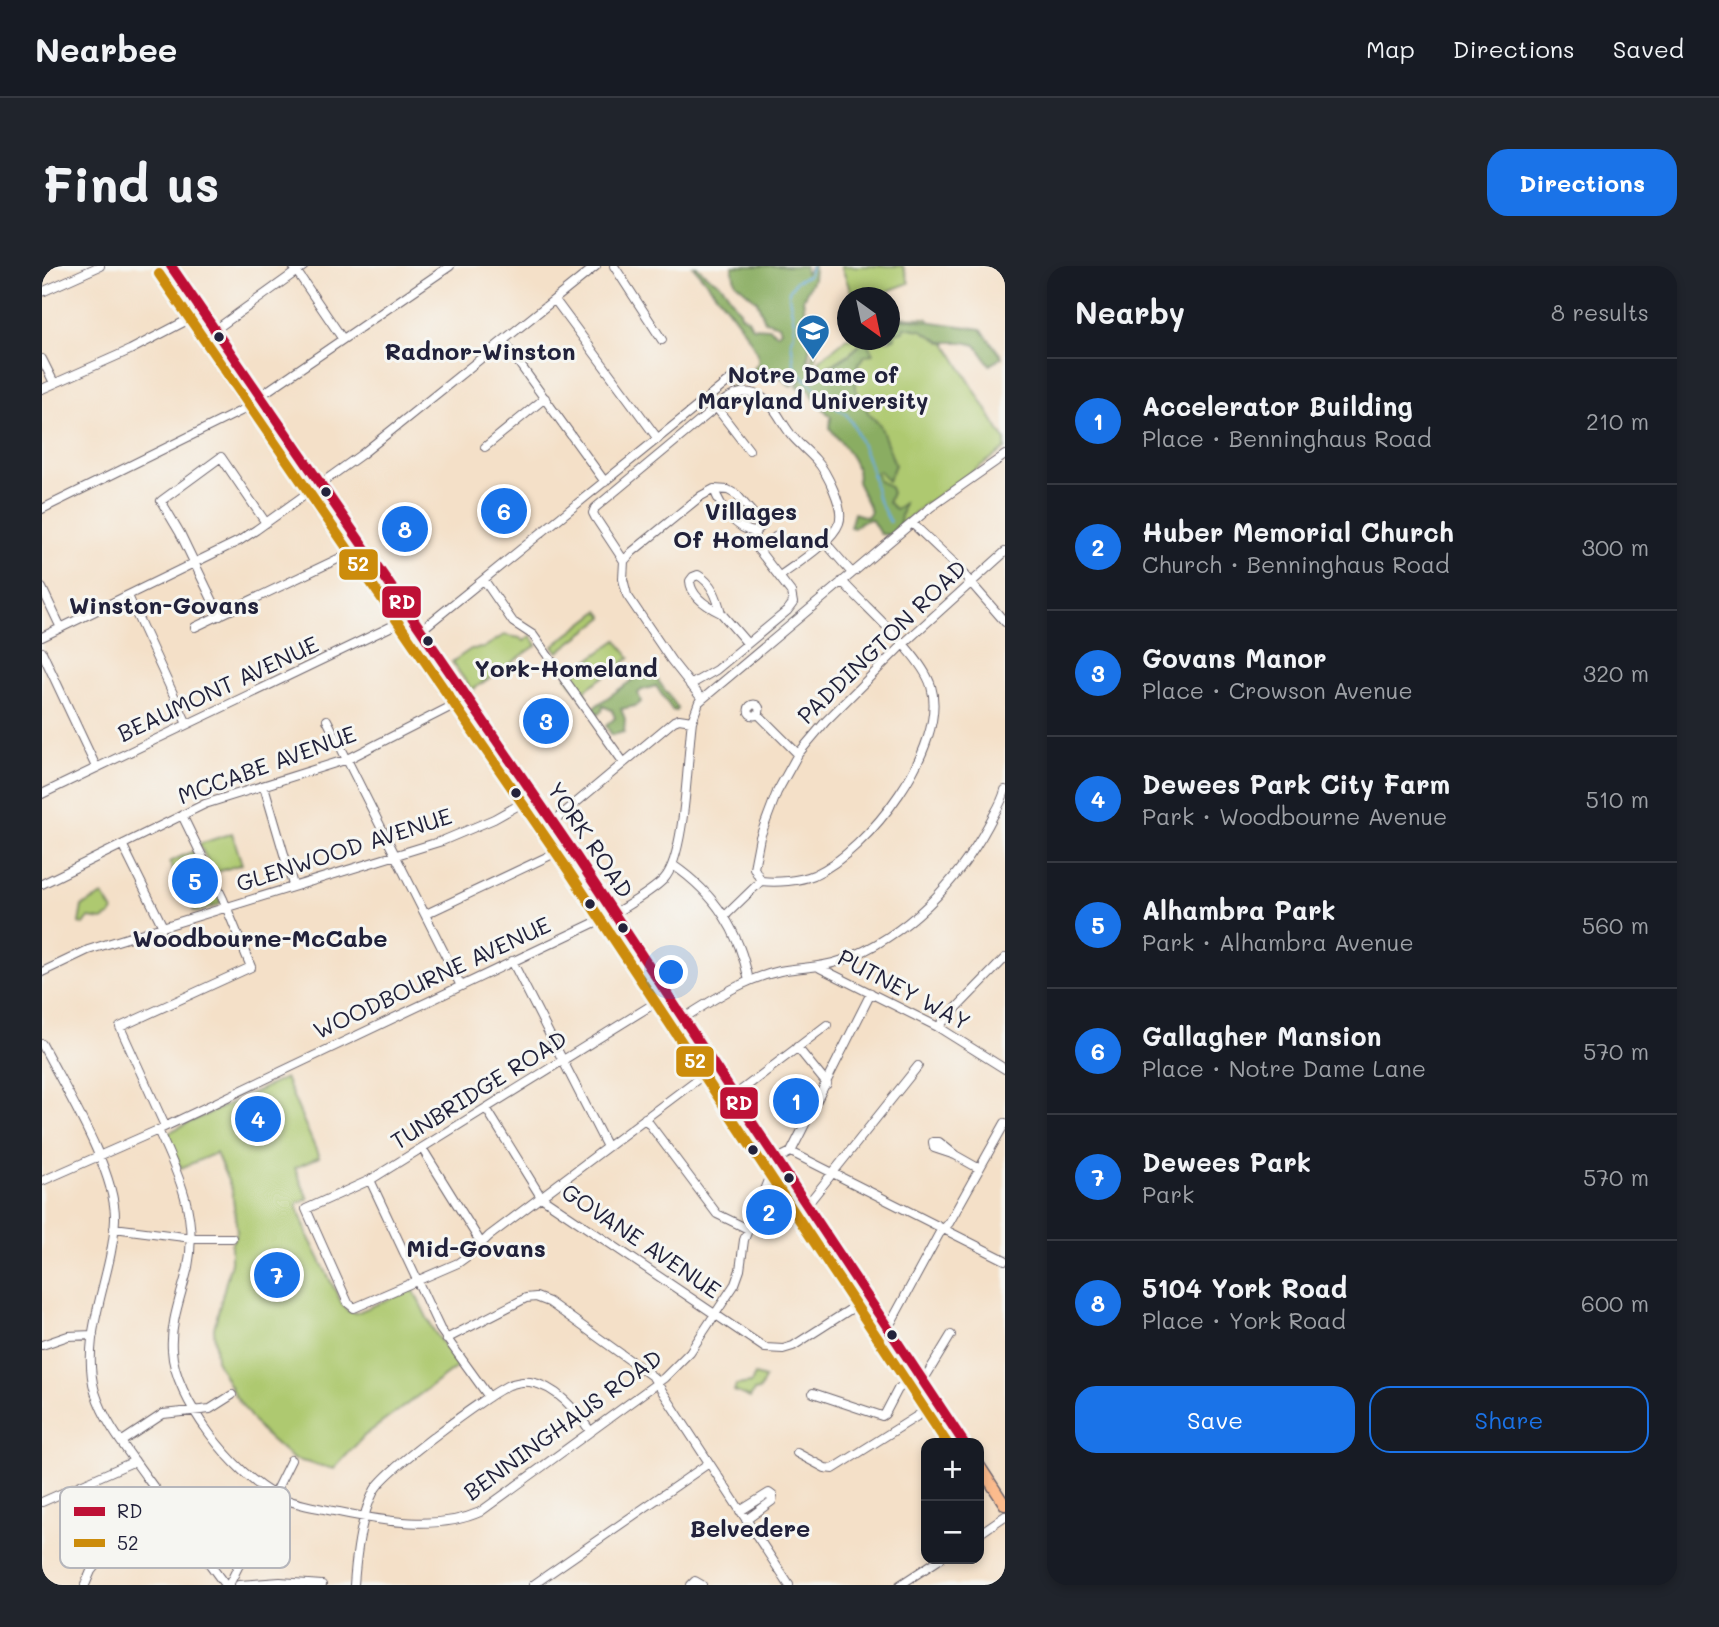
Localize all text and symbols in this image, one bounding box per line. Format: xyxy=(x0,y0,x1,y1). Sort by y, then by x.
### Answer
text: Nearbee xyxy=(35,27,178,70)
text: Map xyxy=(1366,33,1415,64)
text: Directions xyxy=(1453,33,1575,64)
text: Saved xyxy=(1613,33,1684,64)
button: Directions xyxy=(1487,149,1677,216)
text: Find us xyxy=(42,151,220,214)
north arrow xyxy=(837,287,900,350)
text: Nearby xyxy=(1075,292,1185,332)
text: 8 results xyxy=(1551,297,1649,327)
school or university icon: Notre Dame of Maryland University xyxy=(794,312,832,361)
unlabelled marker xyxy=(212,330,226,344)
district label: Radnor-Winston xyxy=(385,335,575,366)
place label: Notre Dame of Maryland University xyxy=(698,359,928,415)
text: Accelerator Building xyxy=(1142,389,1413,423)
text: 1 xyxy=(1093,406,1103,436)
text: 210 m xyxy=(1586,406,1649,436)
text: Place · Benninghaus Road xyxy=(1142,423,1432,453)
unlabelled marker xyxy=(319,485,333,499)
pin: 6 xyxy=(481,485,527,537)
district label: Villages Of Homeland xyxy=(673,495,829,554)
pin: 8 xyxy=(382,503,428,555)
text: Huber Memorial Church xyxy=(1142,515,1454,549)
text: 2 xyxy=(1092,532,1104,562)
text: 300 m xyxy=(1581,532,1649,562)
line badge: 52 xyxy=(338,548,379,581)
text: Church · Benninghaus Road xyxy=(1142,549,1450,579)
text: 52 xyxy=(347,551,369,576)
street label: PADDINGTON ROAD xyxy=(790,553,972,730)
line badge: RD xyxy=(381,585,422,619)
district label: Winston-Govans xyxy=(69,589,259,620)
text: RD xyxy=(389,589,415,614)
street label: BEAUMONT AVENUE xyxy=(112,628,323,748)
unlabelled marker xyxy=(421,634,435,648)
text: Govans Manor xyxy=(1142,641,1327,675)
district label: York-Homeland xyxy=(474,652,658,683)
text: 3 xyxy=(1091,658,1105,688)
text: 320 m xyxy=(1583,658,1649,688)
text: Place · Crowson Avenue xyxy=(1142,675,1413,705)
pin: 3 xyxy=(523,695,569,747)
street label: MCCABE AVENUE xyxy=(173,718,360,810)
text: Dewees Park City Farm xyxy=(1142,767,1450,801)
street label: YORK ROAD xyxy=(541,775,641,903)
text: 4 xyxy=(1091,784,1105,814)
text: 510 m xyxy=(1585,784,1649,814)
unlabelled marker xyxy=(509,786,523,800)
street label: GLENWOOD AVENUE xyxy=(232,800,455,898)
text: Park · Woodbourne Avenue xyxy=(1142,801,1447,831)
pin: 5 xyxy=(172,855,218,907)
text: Alhambra Park xyxy=(1142,893,1336,927)
unlabelled marker xyxy=(583,897,597,911)
street label: WOODBOURNE AVENUE xyxy=(308,909,555,1045)
text: 5 xyxy=(1091,910,1105,940)
text: 560 m xyxy=(1582,910,1649,940)
unlabelled marker xyxy=(616,921,630,935)
district label: Woodbourne-McCabe xyxy=(133,922,387,953)
text: Park · Alhambra Avenue xyxy=(1142,927,1414,957)
street label: PUTNEY WAY xyxy=(833,942,976,1037)
your location xyxy=(654,955,688,989)
text: Gallagher Mansion xyxy=(1142,1019,1382,1053)
street label: TUNBRIDGE ROAD xyxy=(385,1023,572,1155)
text: 6 xyxy=(1091,1036,1105,1066)
text: 570 m xyxy=(1583,1036,1649,1066)
line badge: 52 xyxy=(675,1045,715,1078)
text: 52 xyxy=(684,1048,706,1073)
text: Place · Notre Dame Lane xyxy=(1142,1053,1426,1083)
pin: 1 xyxy=(773,1075,819,1127)
line badge: RD xyxy=(719,1086,759,1120)
text: RD xyxy=(726,1090,752,1115)
pin: 4 xyxy=(235,1093,281,1145)
unlabelled marker xyxy=(746,1143,760,1157)
text: Dewees Park xyxy=(1142,1145,1311,1179)
text: 7 xyxy=(1092,1162,1104,1192)
text: 570 m xyxy=(1583,1162,1649,1192)
unlabelled marker xyxy=(782,1171,796,1185)
street label: GOVANE AVENUE xyxy=(556,1176,727,1305)
text: Park xyxy=(1142,1179,1194,1209)
pin: 2 xyxy=(746,1186,792,1238)
district label: Mid-Govans xyxy=(406,1232,546,1263)
pin: 7 xyxy=(254,1249,300,1301)
text: 5104 York Road xyxy=(1142,1271,1347,1305)
text: 8 xyxy=(1091,1288,1105,1318)
text: 600 m xyxy=(1581,1288,1649,1318)
text: Place · York Road xyxy=(1142,1305,1346,1335)
unlabelled marker xyxy=(885,1328,899,1342)
street label: BENNINGHAUS ROAD xyxy=(457,1342,668,1506)
button: Save xyxy=(1075,1386,1355,1453)
button: Share xyxy=(1369,1386,1649,1453)
map controls xyxy=(921,1438,984,1564)
button: + xyxy=(921,1438,984,1501)
legend xyxy=(60,1487,290,1568)
text: RD xyxy=(117,1498,142,1523)
button: − xyxy=(921,1501,984,1564)
district label: Belvedere xyxy=(690,1512,810,1543)
text: 52 xyxy=(117,1530,139,1555)

